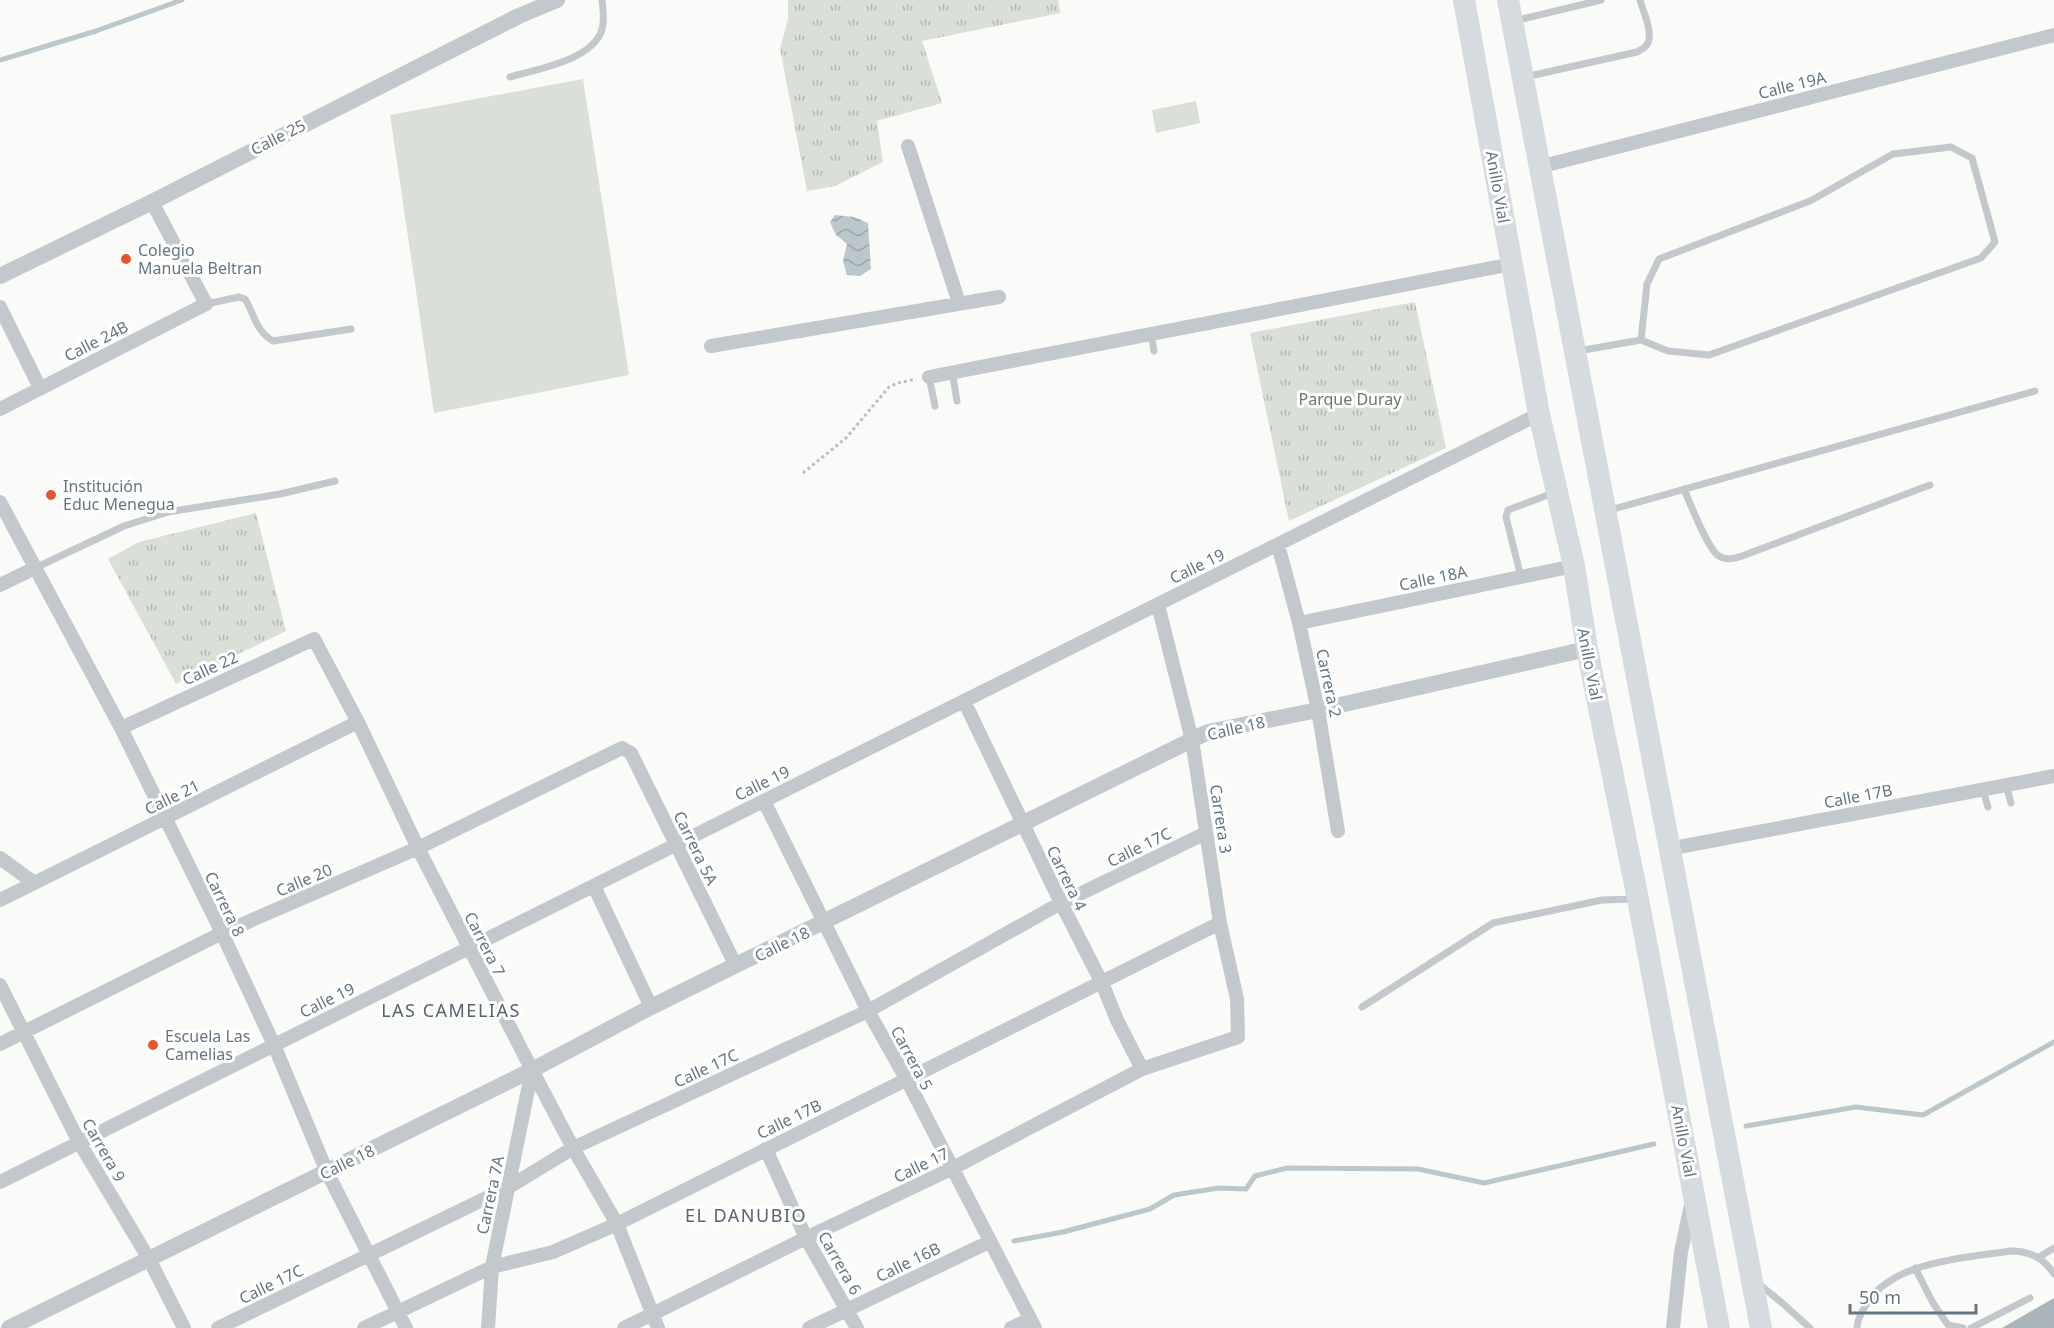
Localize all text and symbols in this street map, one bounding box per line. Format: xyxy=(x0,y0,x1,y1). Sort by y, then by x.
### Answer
street label: Calle 19A xyxy=(1756,66,1829,104)
street label: Calle 25 xyxy=(247,114,309,160)
street label: Anillo Vial xyxy=(1481,149,1515,225)
place label: Colegio Manuela Beltran xyxy=(138,239,262,279)
marker: Colegio Manuela Beltran xyxy=(119,252,133,266)
street label: Calle 24B xyxy=(60,315,132,367)
park label: Parque Duray xyxy=(1299,388,1402,410)
place label: Institución Educ Menegua xyxy=(63,475,175,515)
marker: Institución Educ Menegua xyxy=(44,488,58,502)
street label: Calle 19 xyxy=(1166,543,1228,589)
street label: Calle 18A xyxy=(1397,560,1470,596)
street label: Anillo Vial xyxy=(1572,626,1608,702)
street label: Calle 22 xyxy=(179,646,241,690)
street label: Carrera 2 xyxy=(1311,647,1347,719)
street label: Calle 18 xyxy=(1205,711,1267,745)
street label: Calle 19 xyxy=(731,760,793,806)
street label: Calle 21 xyxy=(141,774,203,820)
street label: Calle 17B xyxy=(1822,779,1894,813)
street label: Carrera 3 xyxy=(1205,783,1237,855)
street label: Carrera 5A xyxy=(669,807,724,889)
street label: Calle 17C xyxy=(1103,822,1175,872)
street label: Carrera 4 xyxy=(1042,842,1092,914)
street label: Calle 20 xyxy=(273,858,335,902)
street label: Carrera 8 xyxy=(200,868,250,940)
street label: Carrera 7 xyxy=(459,908,511,980)
street label: Calle 18 xyxy=(751,921,813,967)
street label: Calle 19 xyxy=(296,977,358,1023)
district label: LAS CAMELIAS xyxy=(381,998,521,1022)
street label: Carrera 5 xyxy=(886,1022,938,1094)
place label: Escuela Las Camelias xyxy=(165,1025,250,1065)
marker: Escuela Las Camelias xyxy=(146,1038,160,1052)
street label: Calle 17C xyxy=(670,1043,742,1093)
street label: Calle 17B xyxy=(753,1094,825,1144)
street label: Anillo Vial xyxy=(1666,1103,1702,1179)
street label: Carrera 9 xyxy=(77,1114,131,1186)
street label: Calle 18 xyxy=(316,1139,378,1185)
street label: Calle 17 xyxy=(890,1142,952,1188)
street label: Carrera 7A xyxy=(471,1153,509,1236)
district label: EL DANUBIO xyxy=(685,1203,807,1227)
street label: Carrera 6 xyxy=(813,1227,867,1299)
street label: Calle 16B xyxy=(872,1237,944,1287)
street label: Calle 17C xyxy=(235,1259,307,1309)
scale bar xyxy=(1850,1277,1976,1315)
text: 50 m xyxy=(1859,1285,1901,1309)

